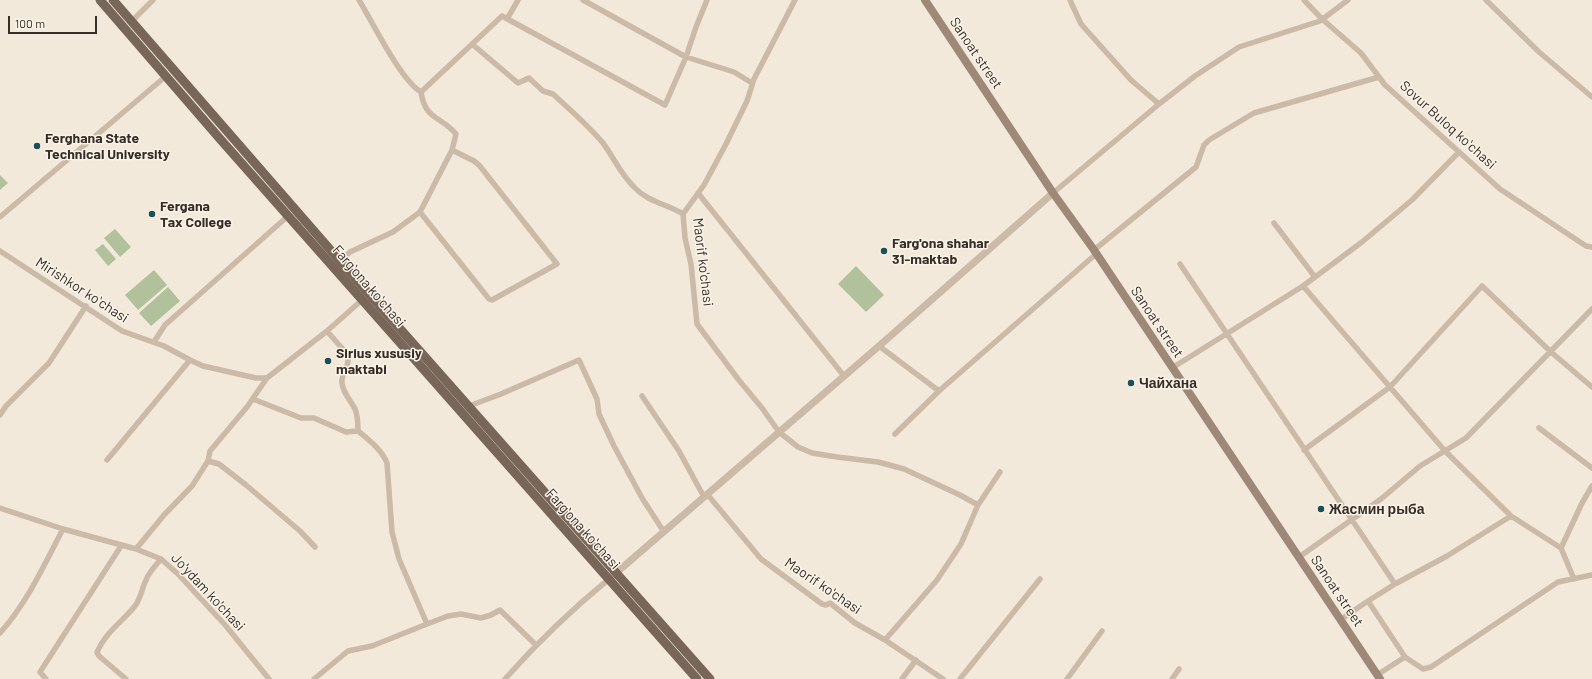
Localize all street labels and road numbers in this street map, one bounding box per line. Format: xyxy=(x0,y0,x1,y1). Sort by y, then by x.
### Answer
street label: Sanoat street xyxy=(946,14,1006,92)
street label: Sovur Buloq koʻchasi xyxy=(1396,77,1500,173)
street label: Maorif ko'chasi xyxy=(689,217,717,307)
street label: Fargʻona koʻchasi xyxy=(329,242,409,330)
street label: Mirishkor koʻchasi xyxy=(32,254,132,326)
street label: Sanoat street xyxy=(1127,283,1187,361)
street label: Fargʻona koʻchasi xyxy=(542,485,624,573)
street label: Jo'ydam ko'chasi xyxy=(168,550,248,634)
street label: Sanoat street xyxy=(1307,552,1367,630)
street label: Maorif ko'chasi xyxy=(781,554,865,618)

